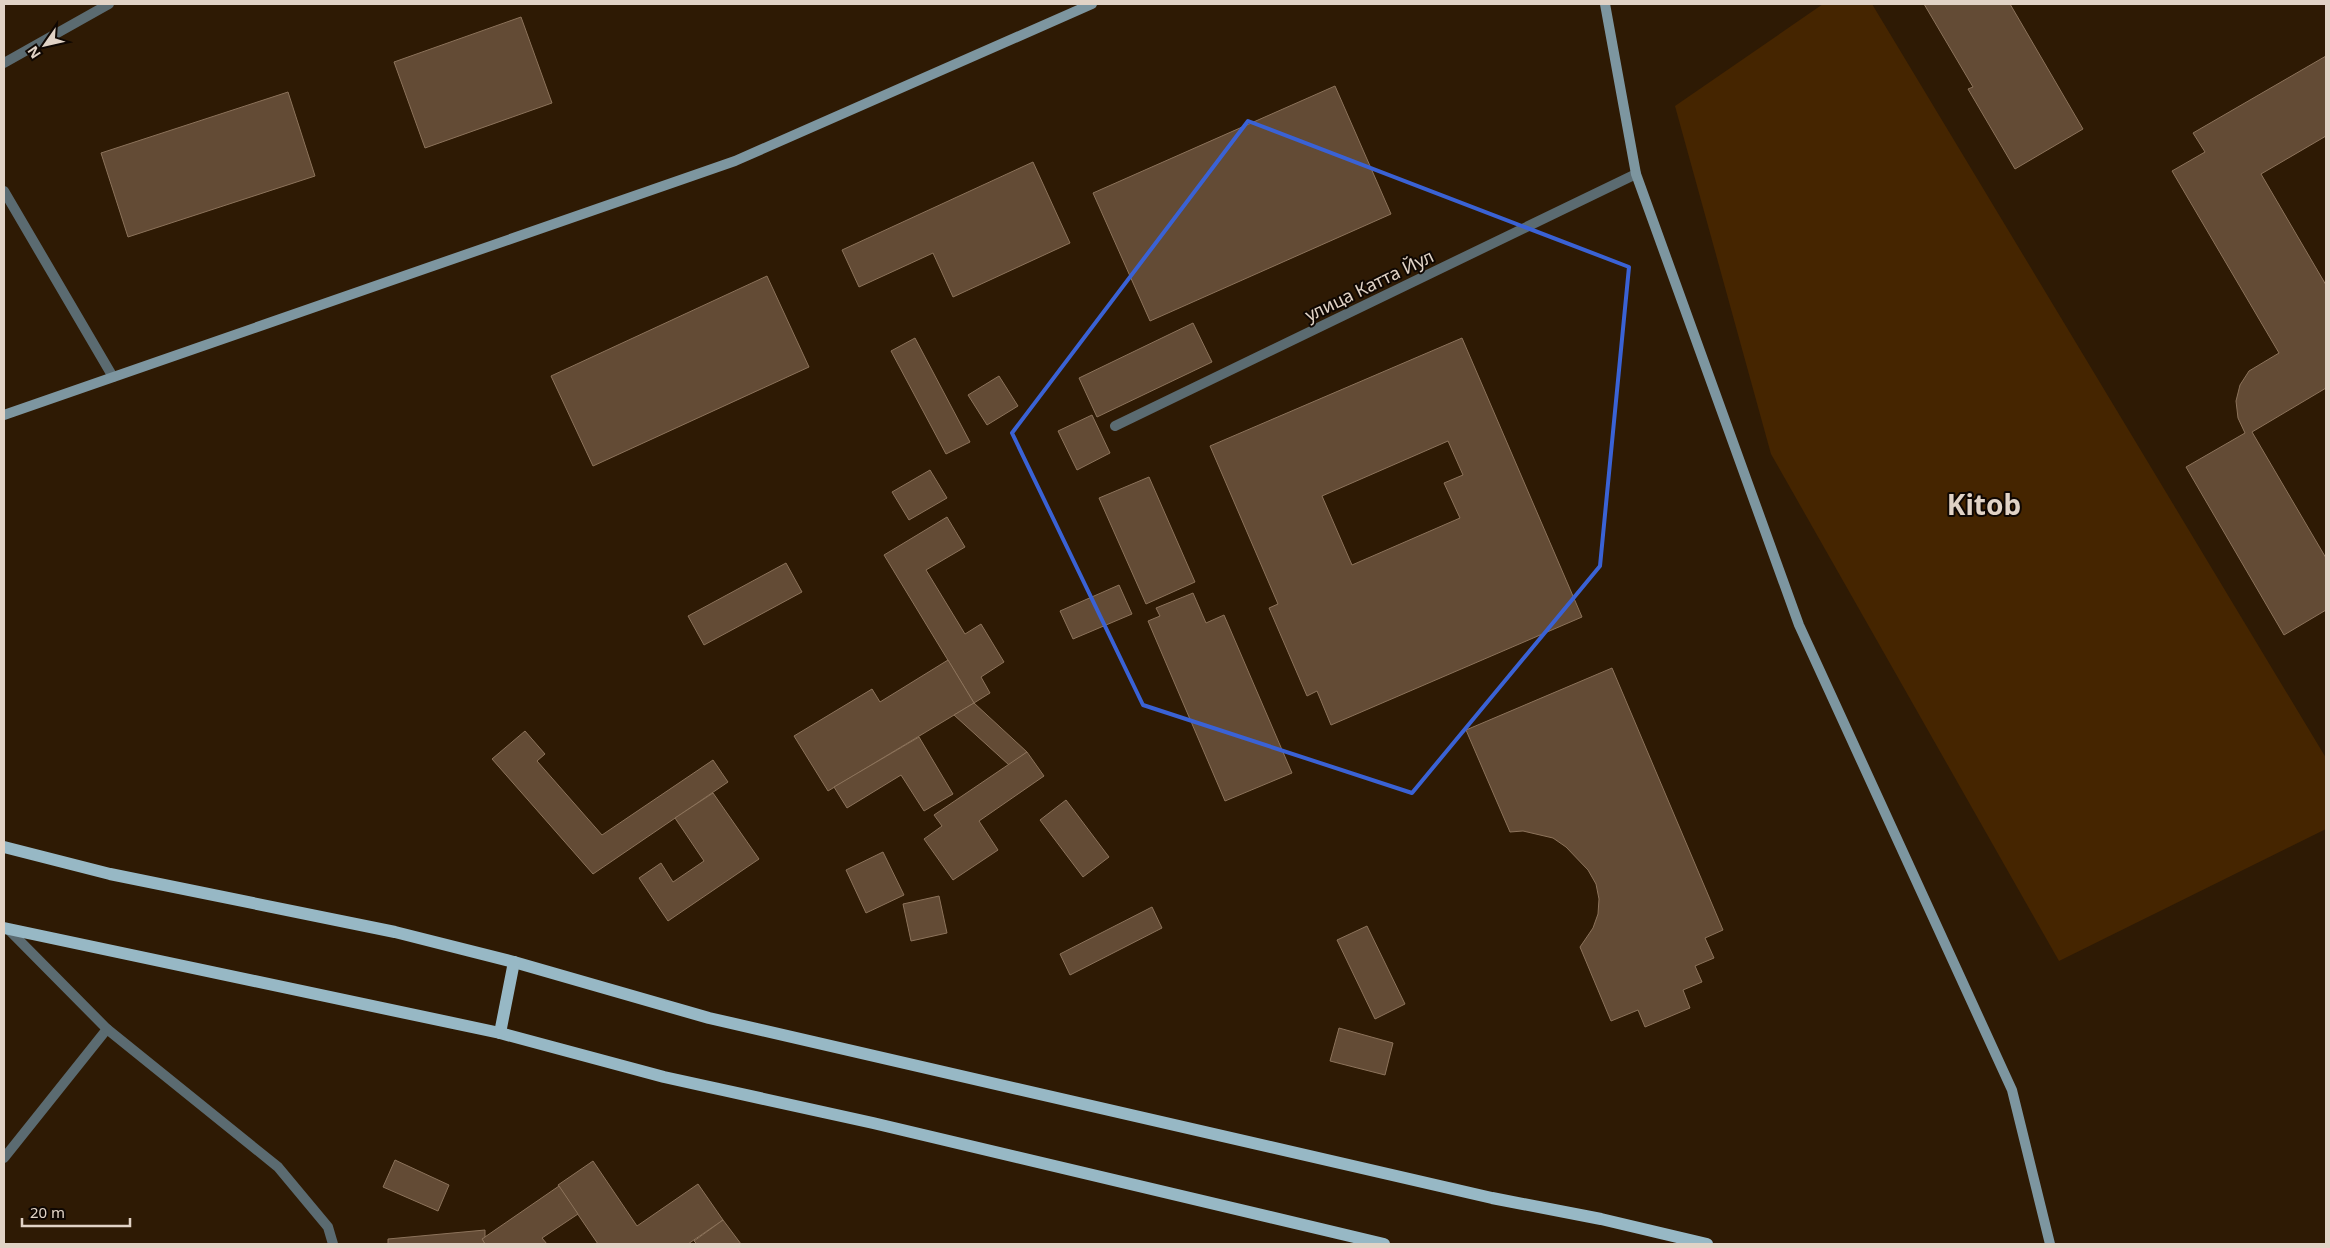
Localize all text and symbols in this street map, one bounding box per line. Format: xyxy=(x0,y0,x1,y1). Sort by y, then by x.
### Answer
north arrow xyxy=(20,20,70,70)
text: N xyxy=(23,43,45,63)
street label: улица Катта Йул xyxy=(1301,243,1437,327)
district label: Kitob xyxy=(1947,485,2021,523)
scale bar xyxy=(22,1196,130,1228)
text: 20 m xyxy=(30,1202,65,1222)

